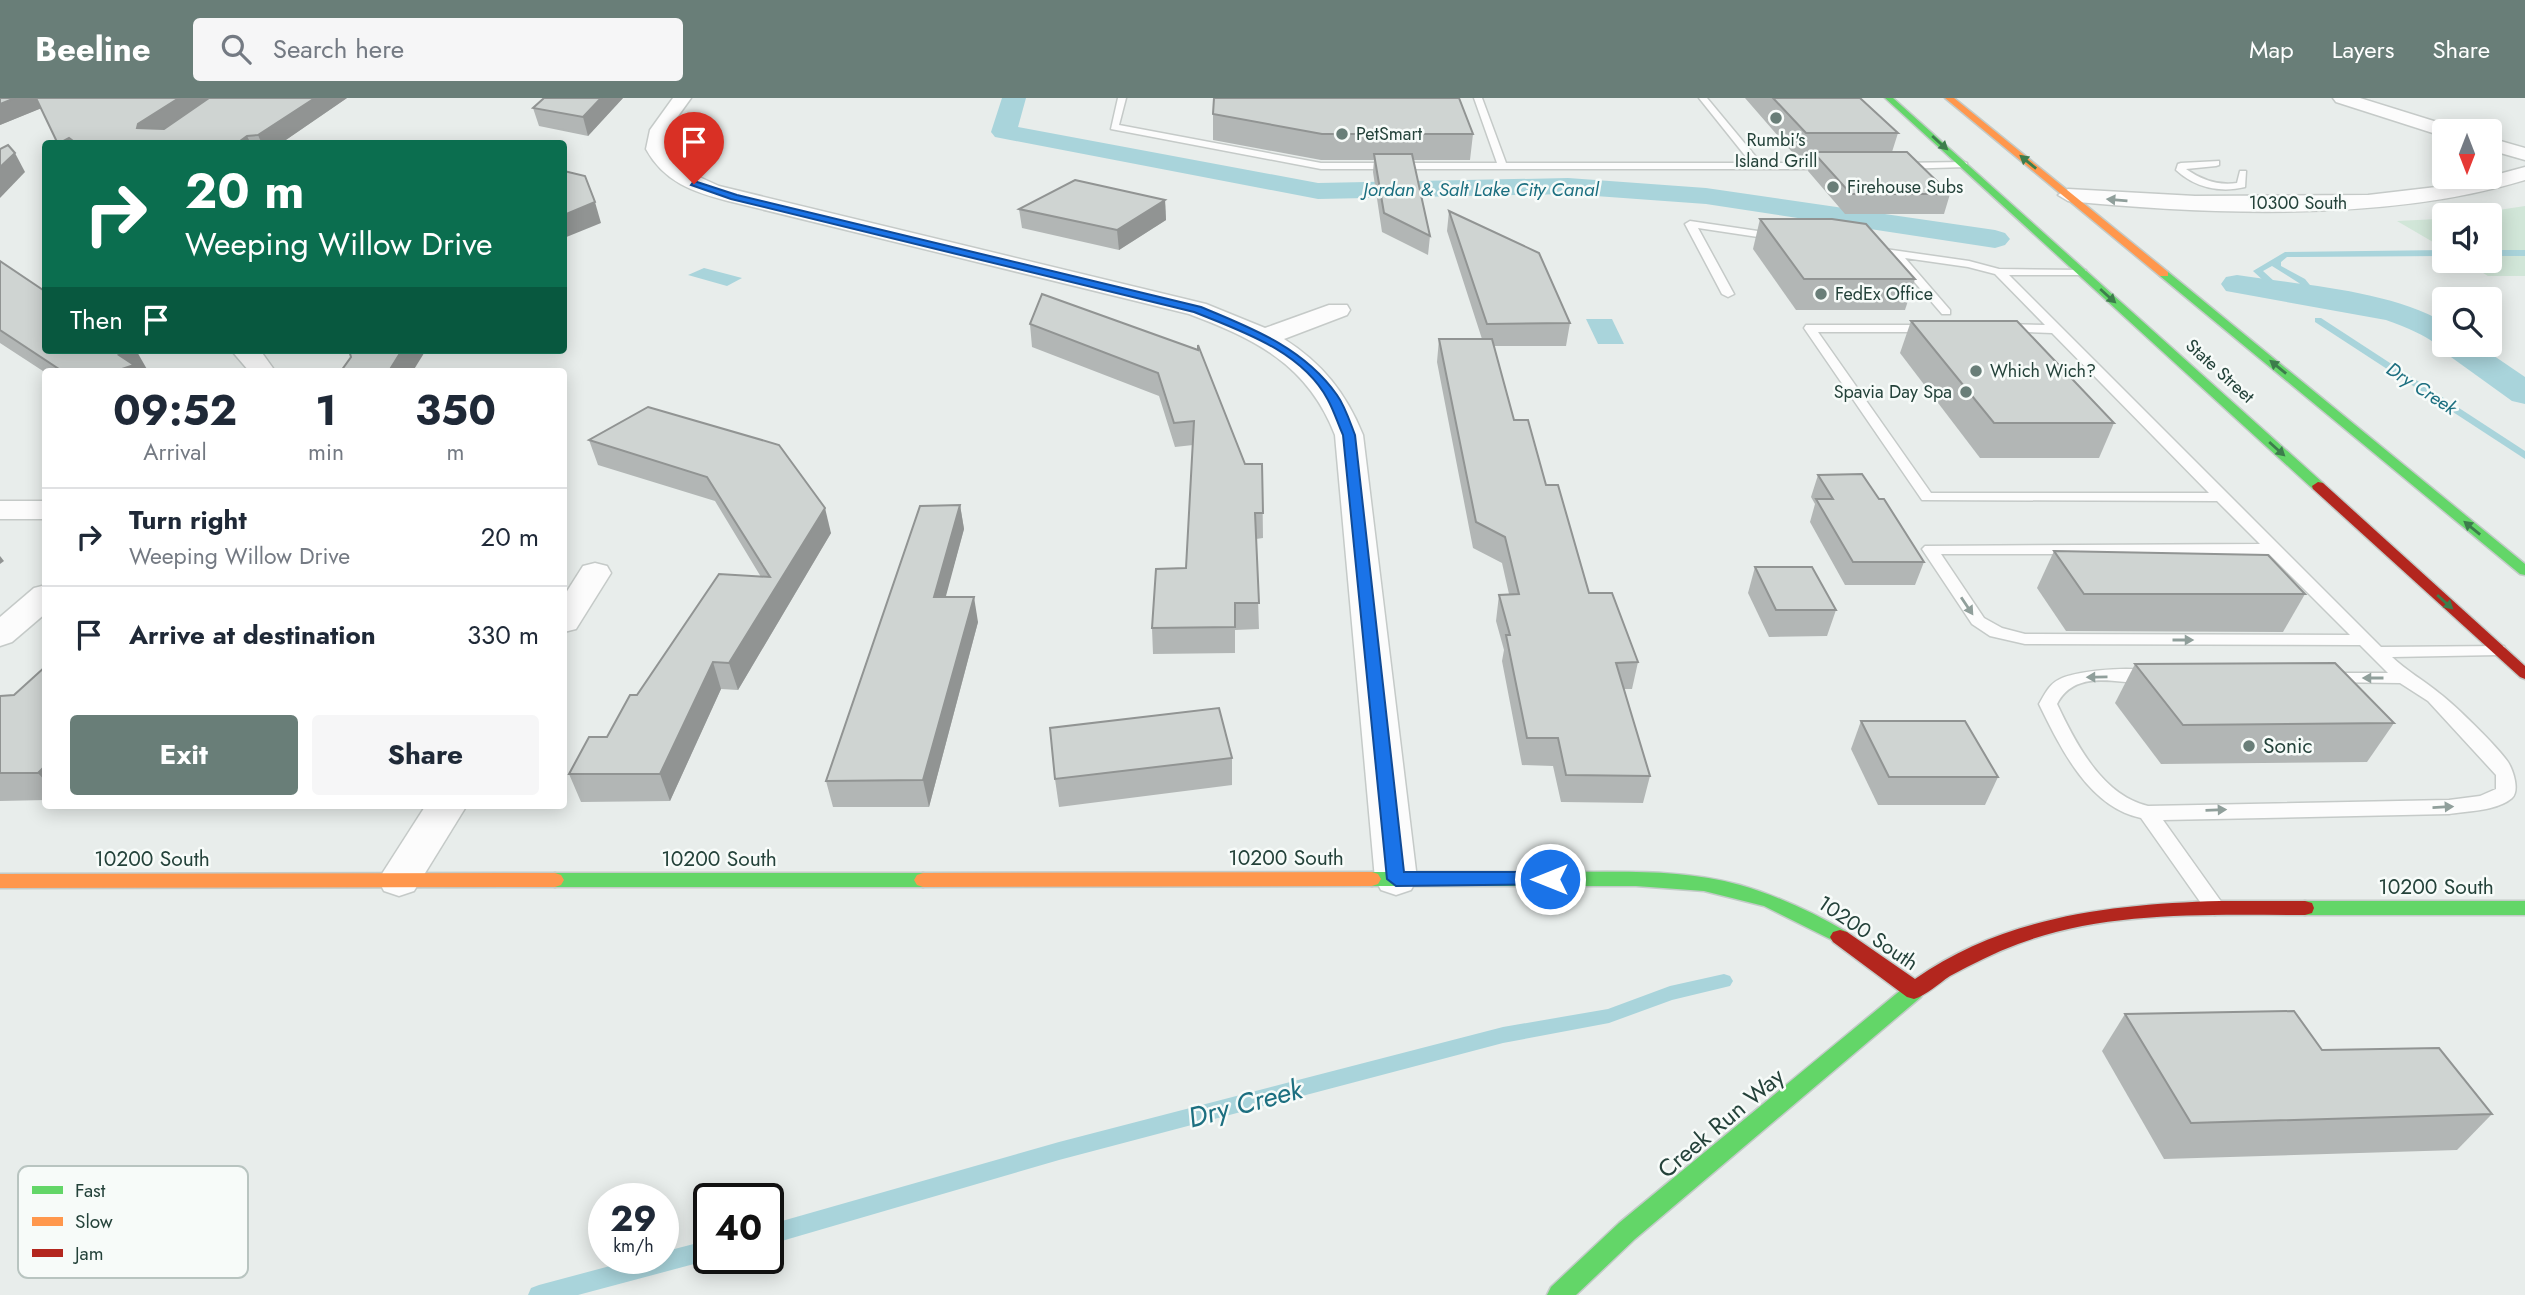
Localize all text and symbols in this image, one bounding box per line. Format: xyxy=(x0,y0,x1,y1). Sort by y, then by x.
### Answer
search box xyxy=(193,18,683,81)
text: Beeline xyxy=(35,26,151,73)
icon: search xyxy=(217,30,255,68)
text: Search here xyxy=(273,30,404,68)
text: Map xyxy=(2249,32,2294,67)
text: Layers xyxy=(2332,32,2394,67)
text: Share xyxy=(2432,32,2490,67)
marker: Rumbi's Island Grill xyxy=(1768,110,1784,126)
pin xyxy=(664,112,724,184)
north arrow xyxy=(2432,119,2502,189)
map controls xyxy=(2432,119,2502,357)
place label: PetSmart xyxy=(1356,121,1423,147)
icon: arrive xyxy=(675,123,713,161)
marker: PetSmart xyxy=(1334,126,1350,142)
place label: Rumbi's Island Grill xyxy=(1735,127,1817,174)
one-way arrow xyxy=(1931,135,1948,151)
one-way arrow xyxy=(2019,155,2036,170)
text: 20 m xyxy=(185,156,304,226)
icon: right xyxy=(70,168,161,259)
place label: Firehouse Subs xyxy=(1847,174,1963,200)
water label: Jordan & Salt Lake City Canal xyxy=(1359,176,1599,203)
marker: Firehouse Subs xyxy=(1825,179,1841,195)
street label: 10300 South xyxy=(2249,190,2347,216)
one-way arrow xyxy=(2106,194,2128,205)
button: sound xyxy=(2432,203,2502,273)
text: Weeping Willow Drive xyxy=(185,221,493,267)
place label: FedEx Office xyxy=(1835,281,1933,307)
marker: FedEx Office xyxy=(1813,286,1829,302)
button: search xyxy=(2432,287,2502,357)
one-way arrow xyxy=(2100,288,2117,303)
text: Then xyxy=(70,301,123,339)
icon: arrive xyxy=(137,301,175,339)
street label: State Street xyxy=(2180,333,2261,409)
water label: Dry Creek xyxy=(2381,356,2463,422)
place label: Which Wich? xyxy=(1990,358,2096,384)
one-way arrow xyxy=(2269,360,2287,375)
marker: Which Wich? xyxy=(1968,363,1984,379)
place label: Spavia Day Spa xyxy=(1834,379,1952,405)
text: 09:52 xyxy=(113,380,237,441)
text: 1 xyxy=(315,380,337,441)
text: 350 xyxy=(415,380,496,441)
marker: Spavia Day Spa xyxy=(1958,384,1974,400)
text: Arrival xyxy=(143,435,207,469)
text: min xyxy=(308,435,344,469)
text: m xyxy=(447,435,465,469)
one-way arrow xyxy=(2268,441,2286,457)
text: Turn right xyxy=(129,501,247,539)
icon: right xyxy=(70,518,108,556)
text: 20 m xyxy=(481,518,539,556)
one-way arrow xyxy=(2464,521,2481,536)
text: Weeping Willow Drive xyxy=(129,539,350,573)
one-way arrow xyxy=(2436,594,2454,610)
one-way arrow xyxy=(1961,596,1974,616)
icon: arrive xyxy=(70,616,108,654)
text: Arrive at destination xyxy=(129,616,376,654)
text: 330 m xyxy=(467,616,539,654)
one-way arrow xyxy=(2172,634,2194,646)
one-way arrow xyxy=(2086,671,2108,683)
one-way arrow xyxy=(2362,672,2384,684)
button: Exit xyxy=(70,715,298,795)
button: Share xyxy=(312,715,539,795)
place label: Sonic xyxy=(2263,731,2313,761)
marker: Sonic xyxy=(2241,738,2257,754)
one-way arrow xyxy=(2433,801,2455,812)
one-way arrow xyxy=(2205,804,2227,816)
position arrow xyxy=(1513,842,1587,916)
street label: 10200 South xyxy=(1228,843,1344,873)
street label: 10200 South xyxy=(94,844,210,874)
street label: 10200 South xyxy=(661,844,777,874)
street label: 10200 South xyxy=(2378,872,2494,902)
street label: 10200 South xyxy=(1812,888,1924,978)
street label: Creek Run Way xyxy=(1650,1059,1792,1186)
water label: Dry Creek xyxy=(1184,1068,1308,1138)
legend xyxy=(18,1166,248,1278)
text: Fast xyxy=(75,1177,106,1204)
speed limit sign: 40 xyxy=(693,1183,784,1274)
text: 29 xyxy=(610,1194,657,1244)
text: Slow xyxy=(75,1208,113,1235)
text: km/h xyxy=(613,1233,654,1259)
text: Jam xyxy=(72,1240,104,1267)

